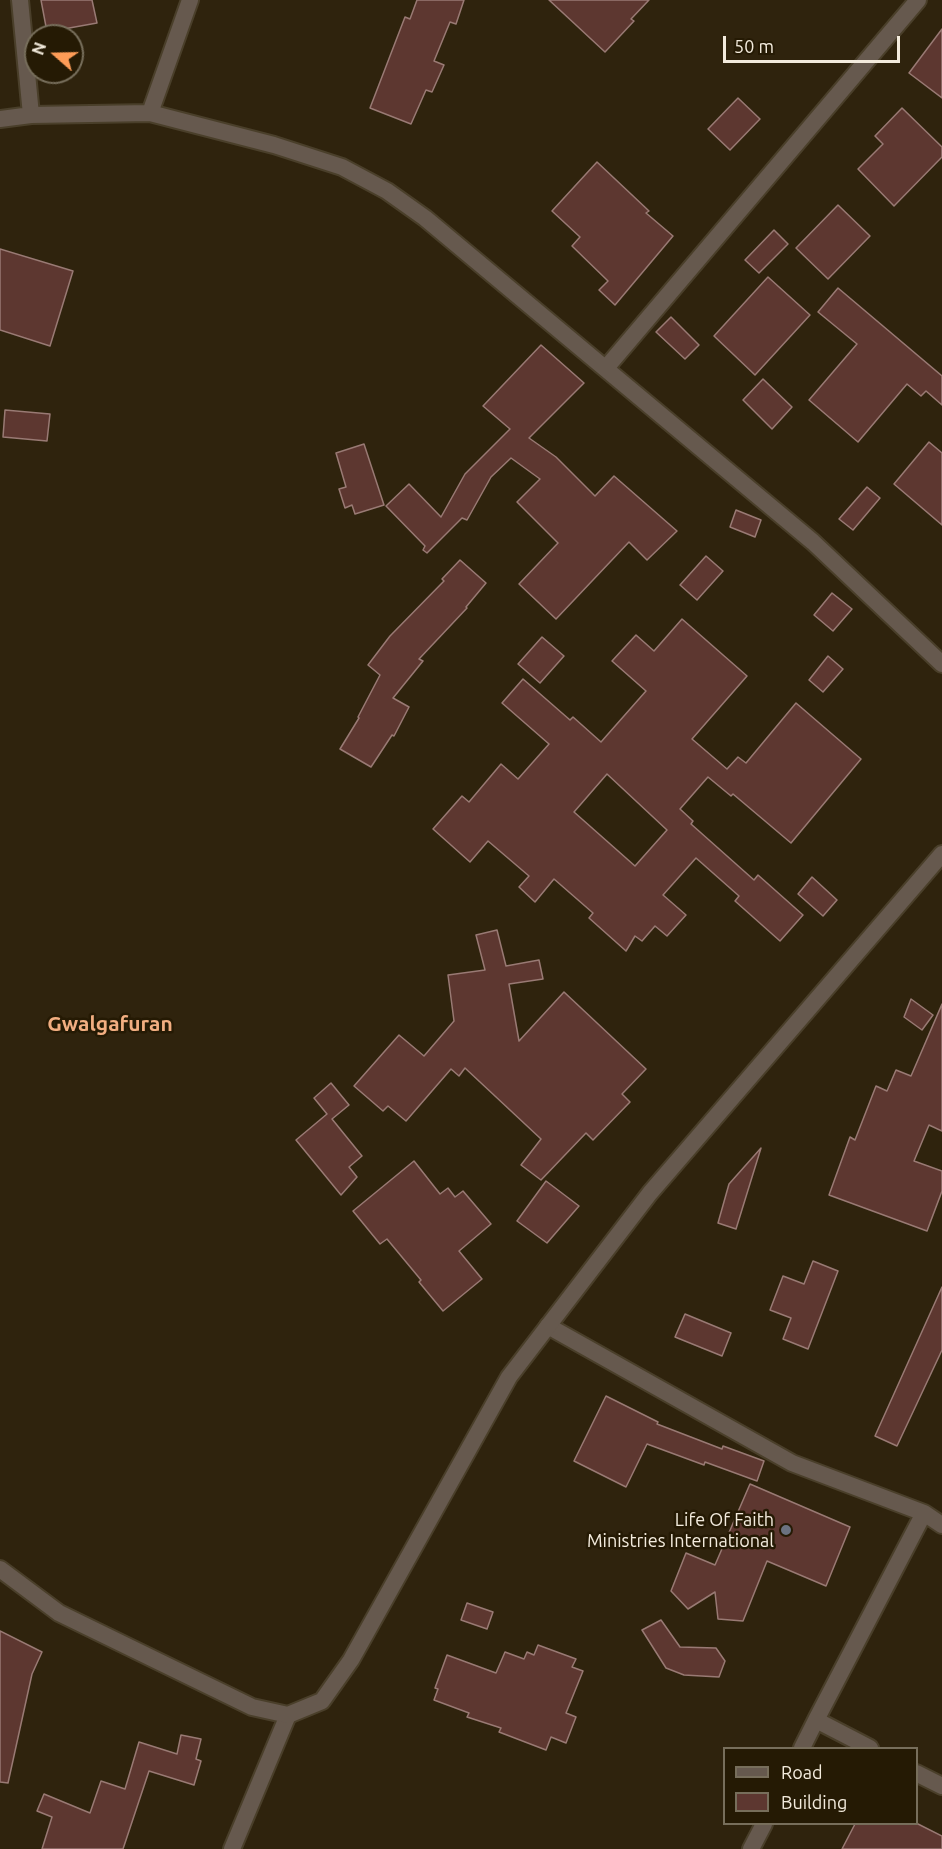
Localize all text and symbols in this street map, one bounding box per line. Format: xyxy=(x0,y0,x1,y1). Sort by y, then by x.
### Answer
north arrow xyxy=(24,24,84,84)
scale bar xyxy=(726,24,903,62)
text: 50 m xyxy=(734,36,774,56)
text: N xyxy=(28,40,49,57)
district label: Gwalgafuran xyxy=(47,1011,173,1037)
place label: Life Of Faith Ministries International xyxy=(587,1509,774,1552)
marker: Life Of Faith Ministries International xyxy=(779,1523,793,1537)
legend xyxy=(723,1747,918,1825)
text: Road xyxy=(781,1762,823,1782)
text: Building xyxy=(781,1792,847,1812)

